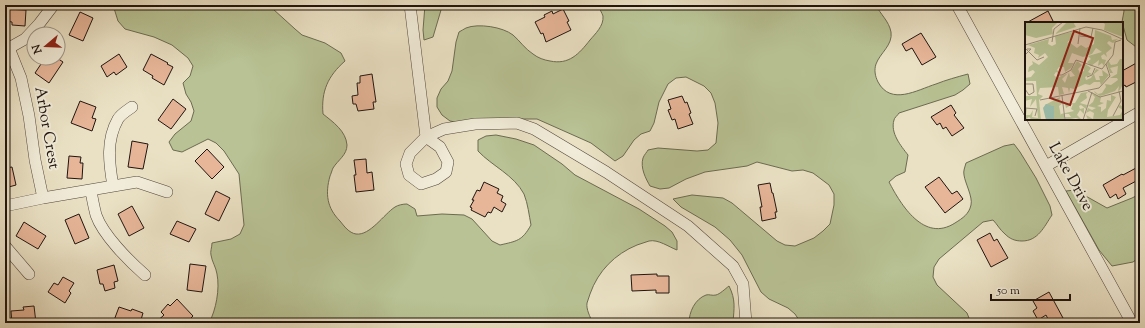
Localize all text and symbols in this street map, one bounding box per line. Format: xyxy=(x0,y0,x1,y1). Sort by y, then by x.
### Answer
inset map xyxy=(1025,22,1123,120)
north arrow xyxy=(26,26,66,66)
text: N xyxy=(28,42,47,57)
street label: Arbor Crest xyxy=(27,85,65,172)
street label: Lake Drive xyxy=(1042,139,1098,215)
scale bar xyxy=(991,276,1070,302)
text: 50 m xyxy=(996,282,1020,300)

